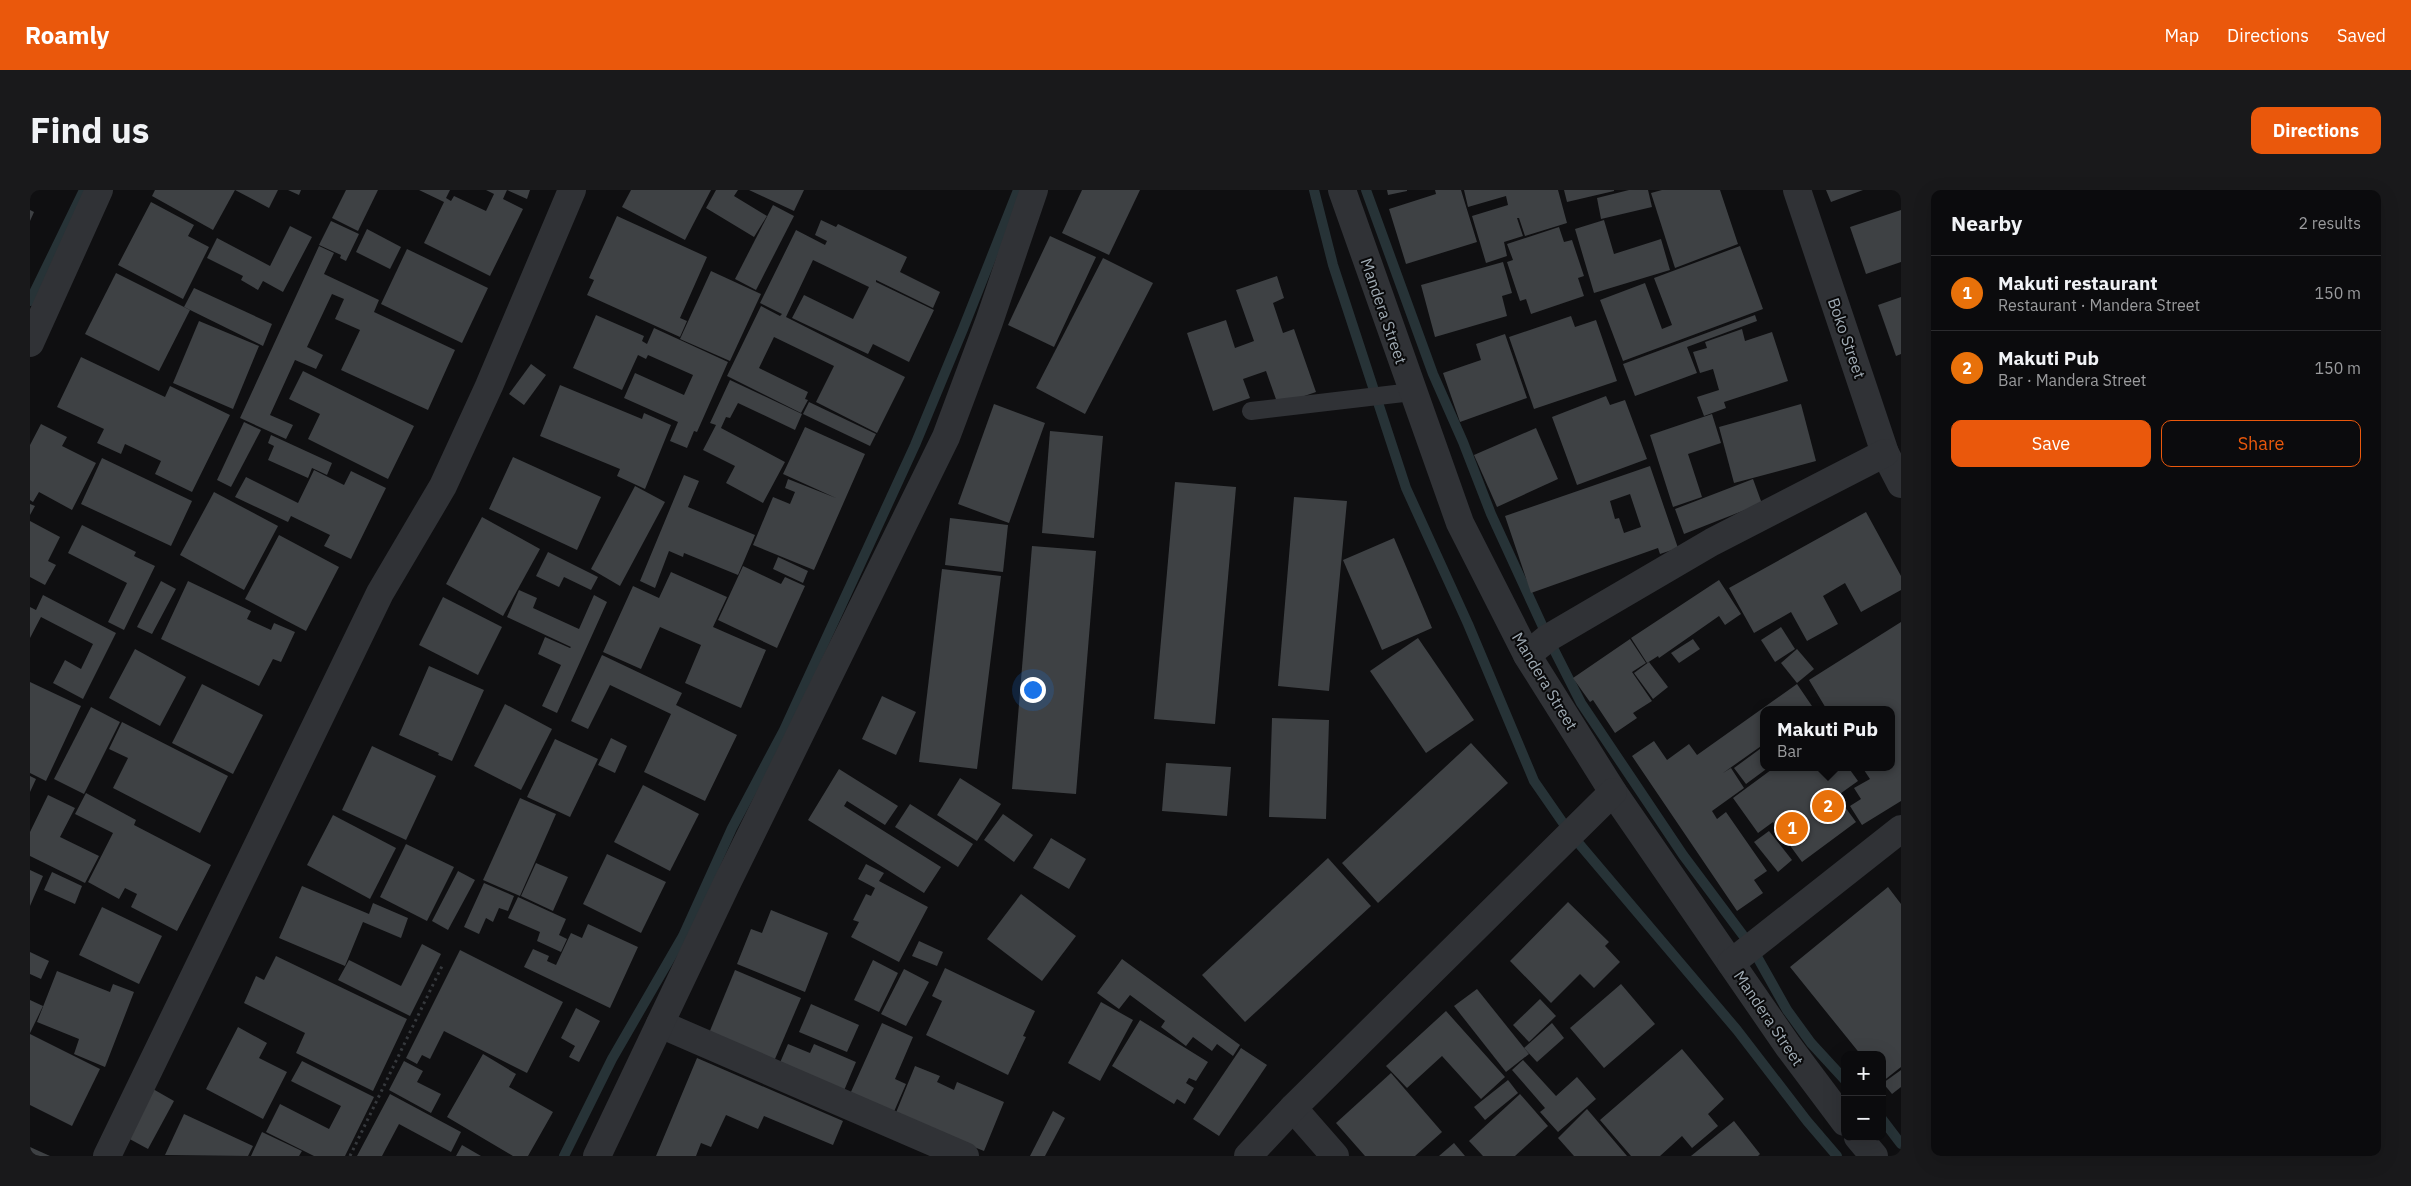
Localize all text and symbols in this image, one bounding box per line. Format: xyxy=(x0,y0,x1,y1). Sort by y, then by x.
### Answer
text: Roamly xyxy=(25,19,109,51)
text: Map xyxy=(2164,24,2199,47)
text: Directions xyxy=(2227,24,2309,47)
text: Saved xyxy=(2337,24,2386,47)
text: Find us xyxy=(30,107,149,153)
button: Directions xyxy=(2251,107,2381,154)
text: Nearby xyxy=(1951,209,2022,237)
text: 2 results xyxy=(2298,213,2361,233)
street label: Mandera Street xyxy=(1357,255,1411,367)
text: Makuti restaurant xyxy=(1998,271,2158,295)
text: 1 xyxy=(1962,283,1972,303)
text: 150 m xyxy=(2314,283,2361,303)
street label: Boko Street xyxy=(1824,295,1870,381)
text: Restaurant · Mandera Street xyxy=(1998,295,2200,315)
text: Makuti Pub xyxy=(1998,346,2099,370)
text: 2 xyxy=(1962,358,1972,378)
text: 150 m xyxy=(2314,358,2361,378)
text: Bar · Mandera Street xyxy=(1998,370,2146,390)
button: Save xyxy=(1951,420,2151,467)
button: Share xyxy=(2161,420,2361,467)
street label: Mandera Street xyxy=(1508,628,1582,734)
your location xyxy=(1020,677,1046,703)
popup xyxy=(1760,706,1895,771)
text: Makuti Pub xyxy=(1777,717,1878,741)
text: Bar xyxy=(1777,741,1802,761)
pin: 2 xyxy=(1812,787,1844,825)
pin: 1 xyxy=(1776,809,1808,847)
street label: Mandera Street xyxy=(1730,967,1808,1069)
map controls xyxy=(1841,1051,1886,1141)
button: + xyxy=(1841,1051,1886,1096)
button: − xyxy=(1841,1096,1886,1141)

